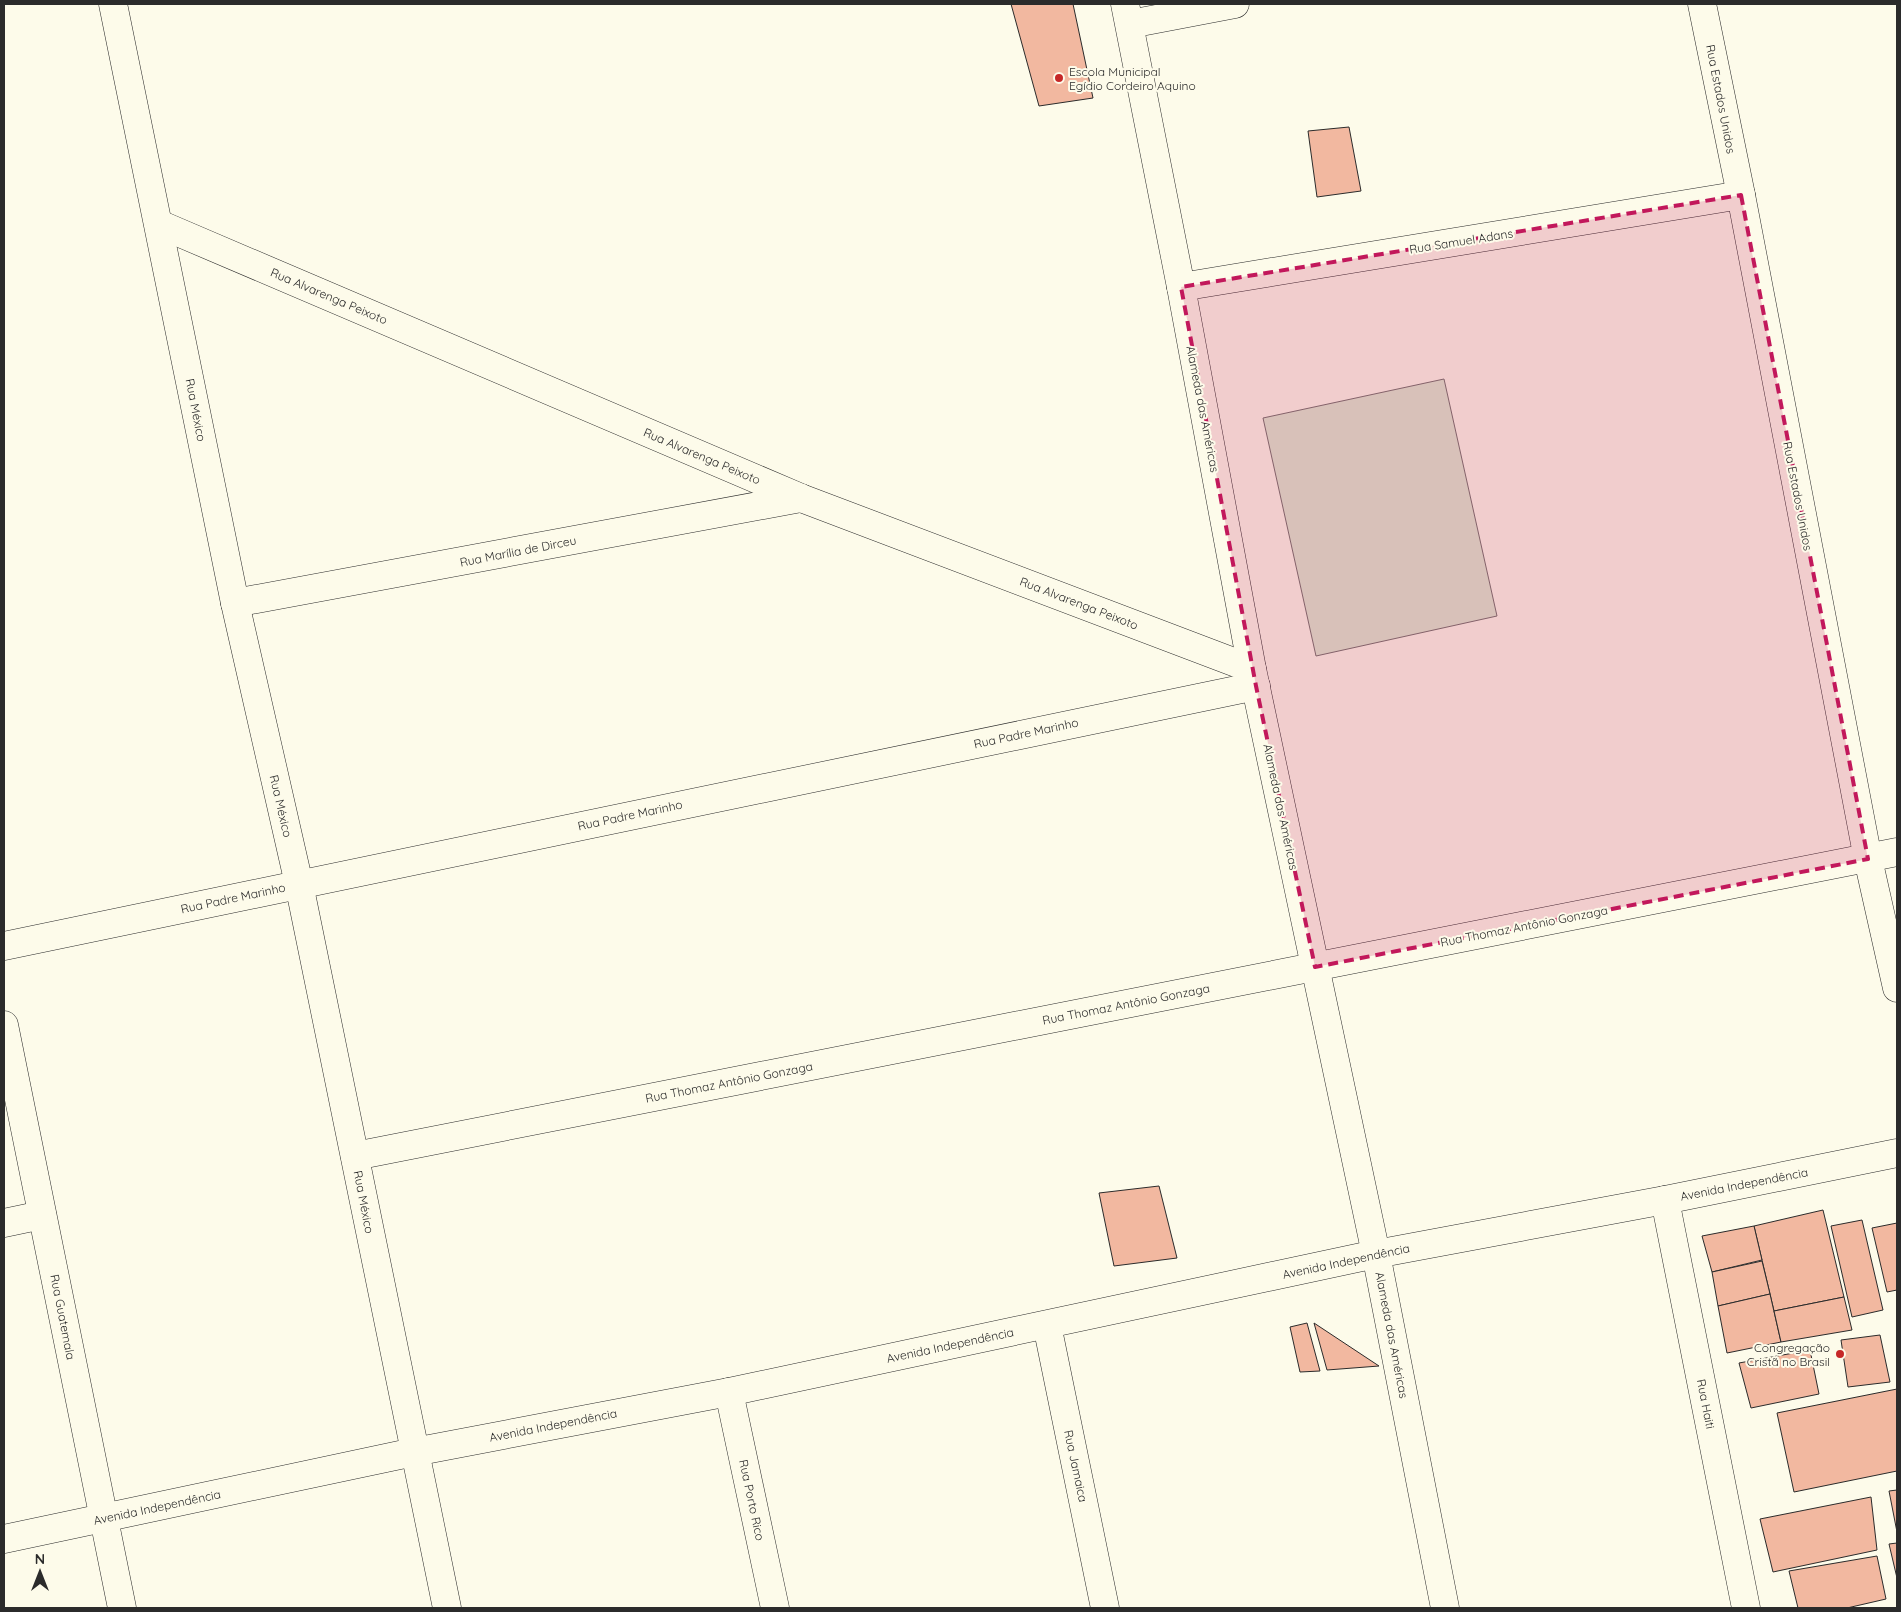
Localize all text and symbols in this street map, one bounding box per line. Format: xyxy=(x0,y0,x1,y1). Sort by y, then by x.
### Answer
street label: Rua Estados Unidos xyxy=(1703,43,1739,155)
place label: Escola Municipal Egídio Cordeiro Aquino xyxy=(1069,64,1196,93)
marker: Escola Municipal Egídio Cordeiro Aquino xyxy=(1053,72,1065,84)
street label: Rua Samuel Adans xyxy=(1408,225,1514,257)
street label: Rua Alvarenga Peixoto xyxy=(268,265,390,327)
street label: Alameda das Américas xyxy=(1183,344,1223,474)
street label: Rua México xyxy=(183,377,209,443)
street label: Rua Alvarenga Peixoto xyxy=(641,425,763,487)
street label: Rua Estados Unidos xyxy=(1780,440,1816,552)
street label: Rua Marília de Dirceu xyxy=(459,532,577,570)
street label: Rua Alvarenga Peixoto xyxy=(1018,573,1140,633)
street label: Rua Padre Marinho xyxy=(972,715,1080,751)
street label: Alameda das Américas xyxy=(1260,743,1302,872)
street label: Rua México xyxy=(267,773,295,839)
street label: Rua Padre Marinho xyxy=(576,797,684,833)
street label: Rua Padre Marinho xyxy=(179,880,287,916)
street label: Rua Thomaz Antônio Gonzaga xyxy=(1439,902,1609,950)
street label: Rua Thomaz Antônio Gonzaga xyxy=(1041,980,1211,1028)
street label: Rua Thomaz Antônio Gonzaga xyxy=(644,1058,814,1106)
street label: Avenida Independência xyxy=(1679,1164,1809,1204)
street label: Rua México xyxy=(351,1169,377,1235)
street label: Avenida Independência xyxy=(1281,1240,1411,1282)
street label: Alameda das Américas xyxy=(1372,1270,1412,1400)
street label: Rua Guatemala xyxy=(47,1273,79,1361)
street label: Avenida Independência xyxy=(885,1324,1015,1366)
place label: Congregação Cristã no Brasil xyxy=(1747,1340,1830,1369)
marker: Congregação Cristã no Brasil xyxy=(1834,1348,1846,1360)
street label: Rua Haiti xyxy=(1694,1378,1718,1430)
street label: Avenida Independência xyxy=(488,1405,618,1445)
street label: Rua Jamaica xyxy=(1061,1428,1091,1504)
street label: Rua Porto Rico xyxy=(736,1458,768,1542)
street label: Avenida Independência xyxy=(92,1486,222,1528)
north arrow xyxy=(15,1547,65,1597)
text: N xyxy=(35,1550,45,1568)

